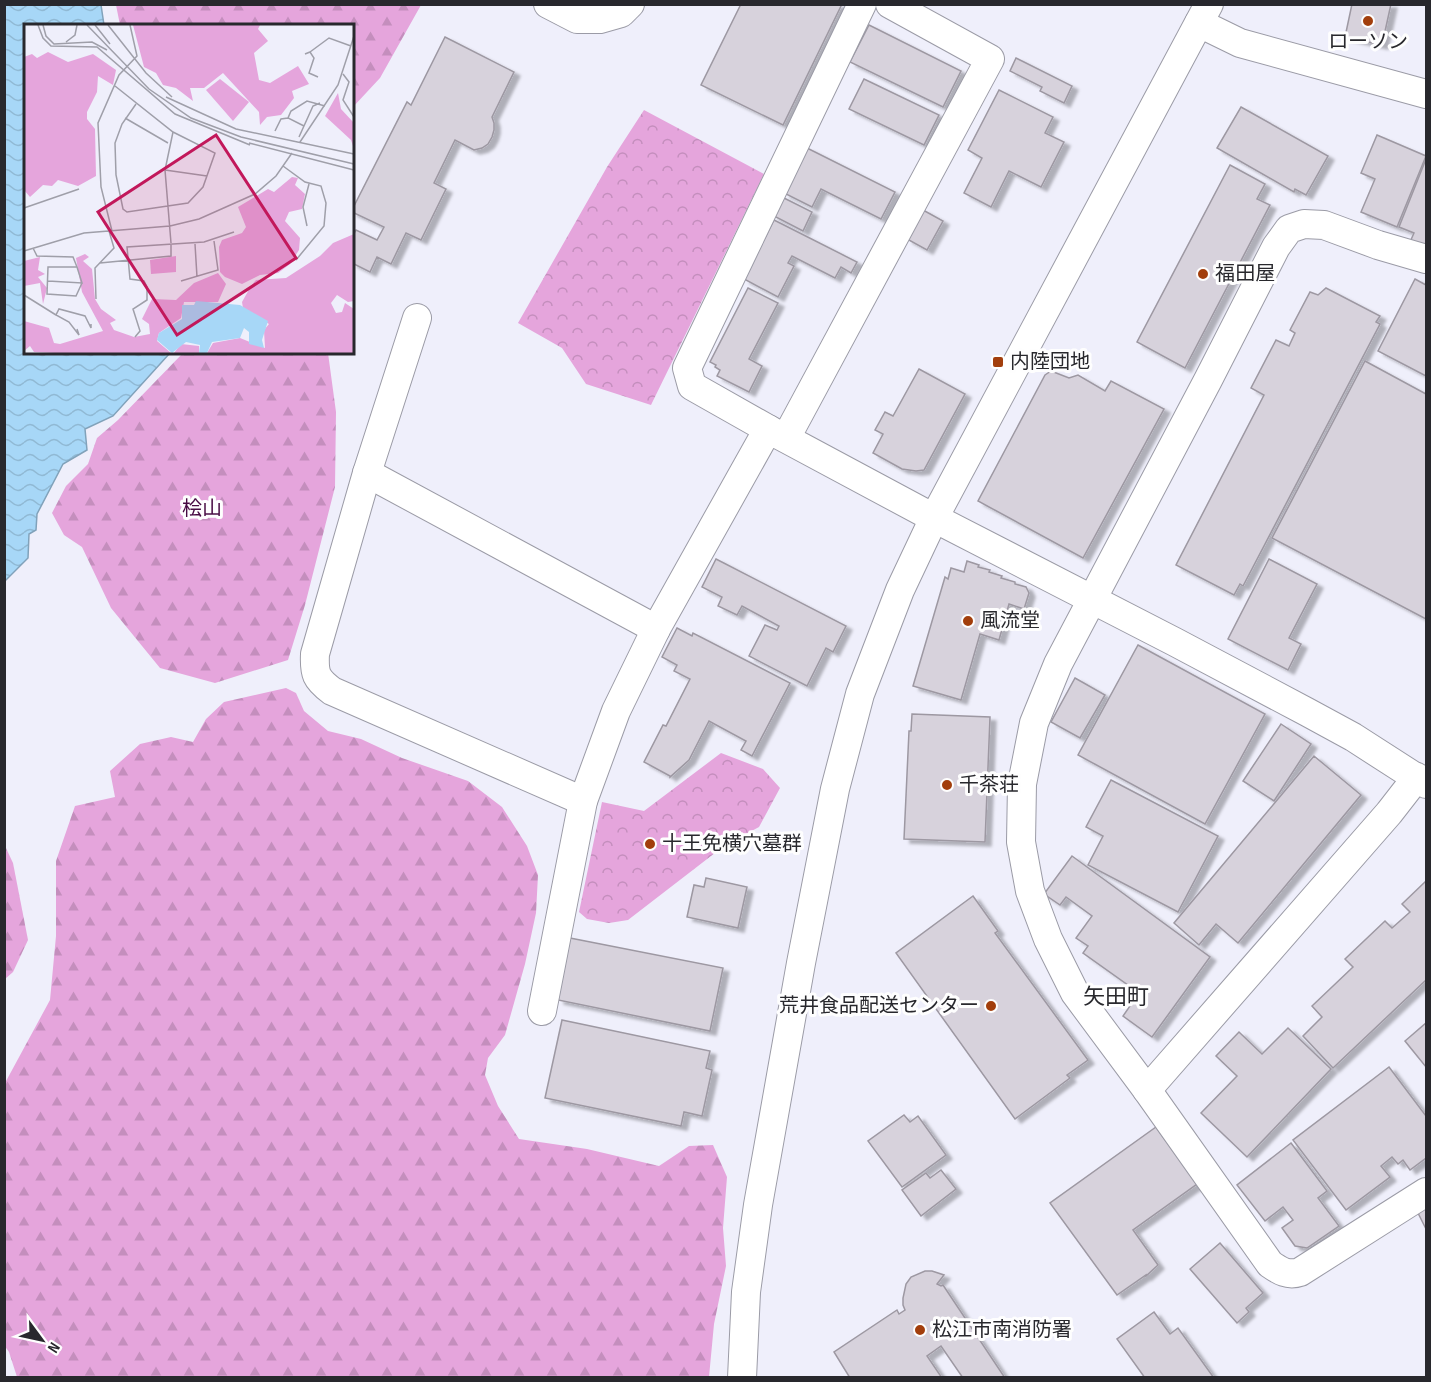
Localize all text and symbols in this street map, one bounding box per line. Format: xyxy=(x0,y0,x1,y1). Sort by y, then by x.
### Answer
marker: ローソン xyxy=(1361,14,1375,28)
inset map xyxy=(24,24,354,354)
place label: ローソン xyxy=(1328,30,1408,54)
place label: 福田屋 xyxy=(1215,262,1275,286)
marker: 福田屋 xyxy=(1196,267,1210,281)
place label: 内陸団地 xyxy=(1010,350,1090,374)
marker: 内陸団地 xyxy=(991,355,1005,369)
park label: 桧山 xyxy=(182,497,222,521)
place label: 風流堂 xyxy=(980,609,1040,633)
marker: 風流堂 xyxy=(961,614,975,628)
place label: 千茶荘 xyxy=(959,773,1019,797)
marker: 千茶荘 xyxy=(940,778,954,792)
place label: 十王免横穴墓群 xyxy=(662,832,802,856)
marker: 十王免横穴墓群 xyxy=(643,837,657,851)
district label: 矢田町 xyxy=(1083,984,1149,1011)
place label: 荒井食品配送センター xyxy=(779,994,979,1018)
marker: 荒井食品配送センター xyxy=(984,999,998,1013)
north arrow xyxy=(12,1310,72,1370)
place label: 松江市南消防署 xyxy=(932,1318,1072,1342)
marker: 松江市南消防署 xyxy=(913,1323,927,1337)
text: N xyxy=(43,1339,64,1356)

